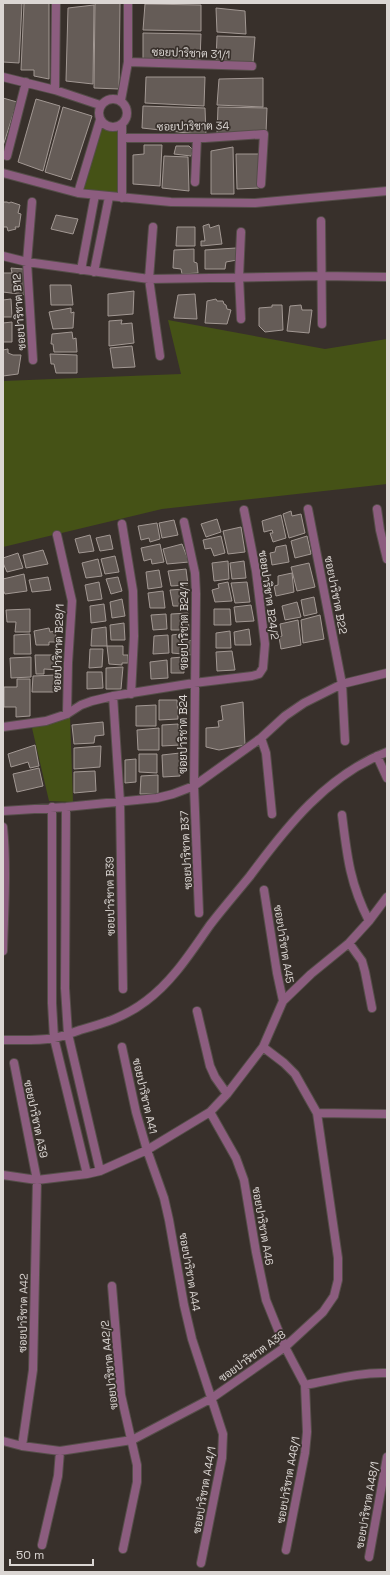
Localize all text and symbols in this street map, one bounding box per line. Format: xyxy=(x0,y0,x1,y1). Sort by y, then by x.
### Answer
street label: ซอยปาริชาต 31/1 xyxy=(151,45,231,61)
street label: ซอยปาริชาต 34 xyxy=(157,118,229,134)
street label: ซอยปาริชาต B12 xyxy=(9,273,29,351)
street label: ซอยปาริชาต B24/2 xyxy=(256,549,282,641)
street label: ซอยปาริชาต B22 xyxy=(322,555,351,636)
street label: ซอยปาริชาต B24/1 xyxy=(177,582,191,670)
street label: ซอยปาริชาต B28/1 xyxy=(49,604,67,692)
street label: ซอยปาริชาต B24 xyxy=(176,694,190,774)
street label: ซอยปาริชาต B37 xyxy=(177,810,195,890)
street label: ซอยปาริชาต B39 xyxy=(102,856,118,936)
street label: ซอยปาริชาต A45 xyxy=(271,904,297,985)
street label: ซอยปาริชาต A41 xyxy=(130,1057,160,1135)
street label: ซอยปาริชาต A39 xyxy=(21,1079,51,1159)
street label: ซอยปาริชาต A46 xyxy=(249,1186,277,1267)
street label: ซอยปาริชาต A44 xyxy=(176,1232,204,1313)
street label: ซอยปาริชาต A42 xyxy=(15,1273,31,1353)
street label: ซอยปาริชาต A42/2 xyxy=(97,1319,121,1411)
street label: ซอยปาริชาต A38 xyxy=(216,1327,288,1385)
street label: ซอยปาริชาต A46/1 xyxy=(273,1435,303,1525)
street label: ซอยปาริชาต A44/1 xyxy=(189,1445,219,1535)
street label: ซอยปาริชาต A48/1 xyxy=(352,1460,382,1550)
scale bar xyxy=(10,1541,93,1567)
text: 50 m xyxy=(16,1547,44,1563)

